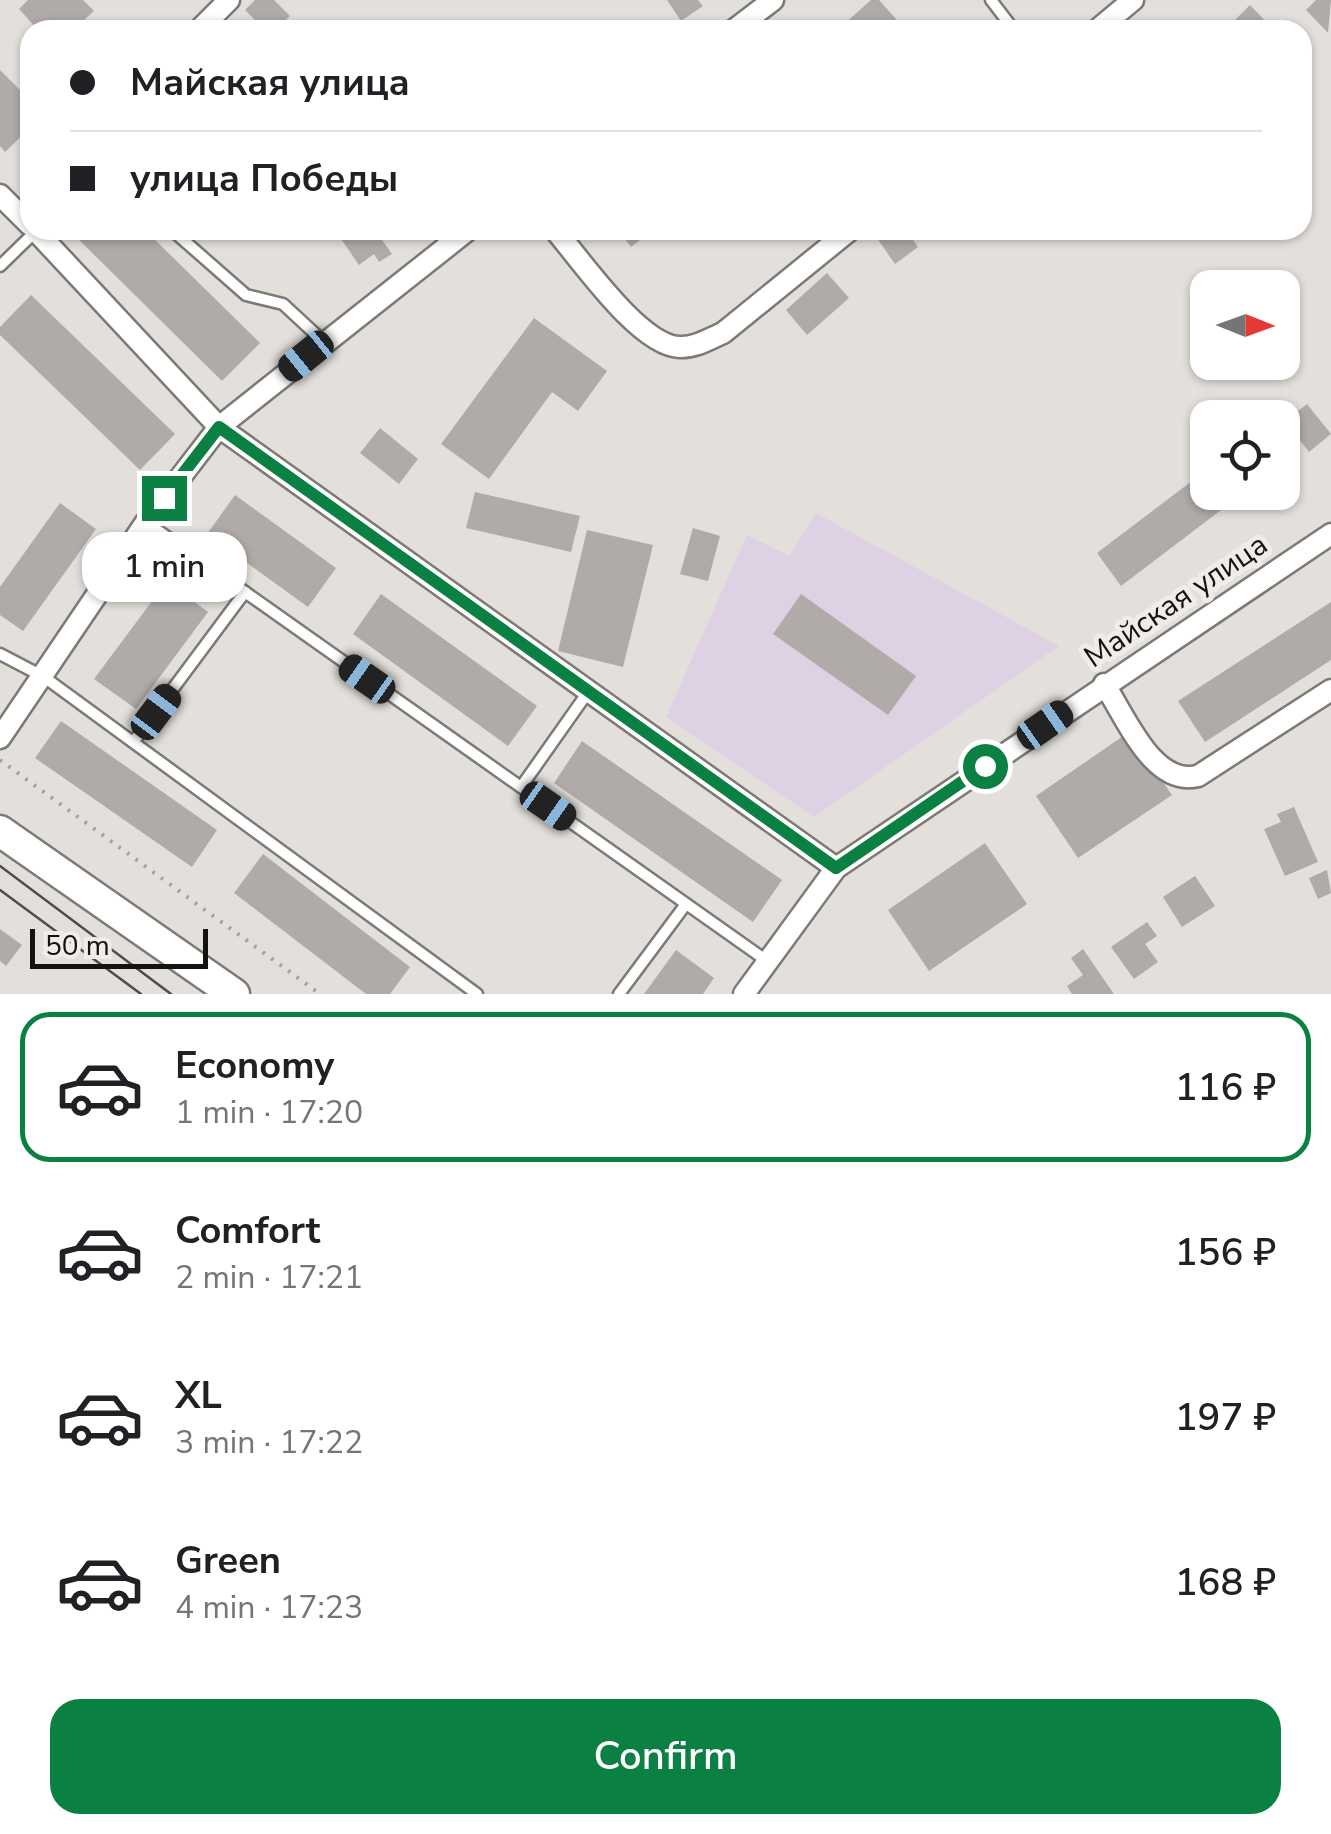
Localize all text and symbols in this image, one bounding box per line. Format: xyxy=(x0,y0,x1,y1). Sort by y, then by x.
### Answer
text: Майская улица xyxy=(130,57,410,108)
text: улица Победы xyxy=(130,153,398,204)
north arrow xyxy=(1190,270,1300,380)
map controls xyxy=(1190,270,1300,510)
car xyxy=(273,325,339,387)
button: locate xyxy=(1190,400,1300,510)
route end xyxy=(142,476,187,521)
street label: Майская улица xyxy=(1076,524,1276,678)
callout: 1 min xyxy=(81,533,246,603)
text: 1 min xyxy=(124,545,205,588)
car xyxy=(334,650,400,708)
car xyxy=(126,679,186,745)
car xyxy=(1012,696,1078,754)
route start xyxy=(963,744,1008,789)
car xyxy=(515,777,581,835)
scale bar xyxy=(30,924,208,968)
text: 50 m xyxy=(45,927,110,965)
text: Economy xyxy=(175,1040,334,1091)
icon: car xyxy=(55,1042,145,1132)
text: 116 ₽ xyxy=(1175,1062,1276,1113)
text: 1 min · 17:20 xyxy=(175,1091,363,1134)
text: Comfort xyxy=(175,1205,320,1256)
icon: car xyxy=(55,1207,145,1297)
text: 156 ₽ xyxy=(1175,1227,1276,1278)
text: 2 min · 17:21 xyxy=(175,1256,363,1299)
text: XL xyxy=(175,1370,222,1421)
icon: car xyxy=(55,1372,145,1462)
text: 197 ₽ xyxy=(1175,1392,1276,1443)
text: 3 min · 17:22 xyxy=(175,1421,363,1464)
text: Green xyxy=(175,1535,281,1586)
icon: car xyxy=(55,1537,145,1627)
text: 168 ₽ xyxy=(1175,1557,1276,1608)
text: 4 min · 17:23 xyxy=(175,1586,363,1629)
button: Confirm xyxy=(50,1699,1281,1814)

